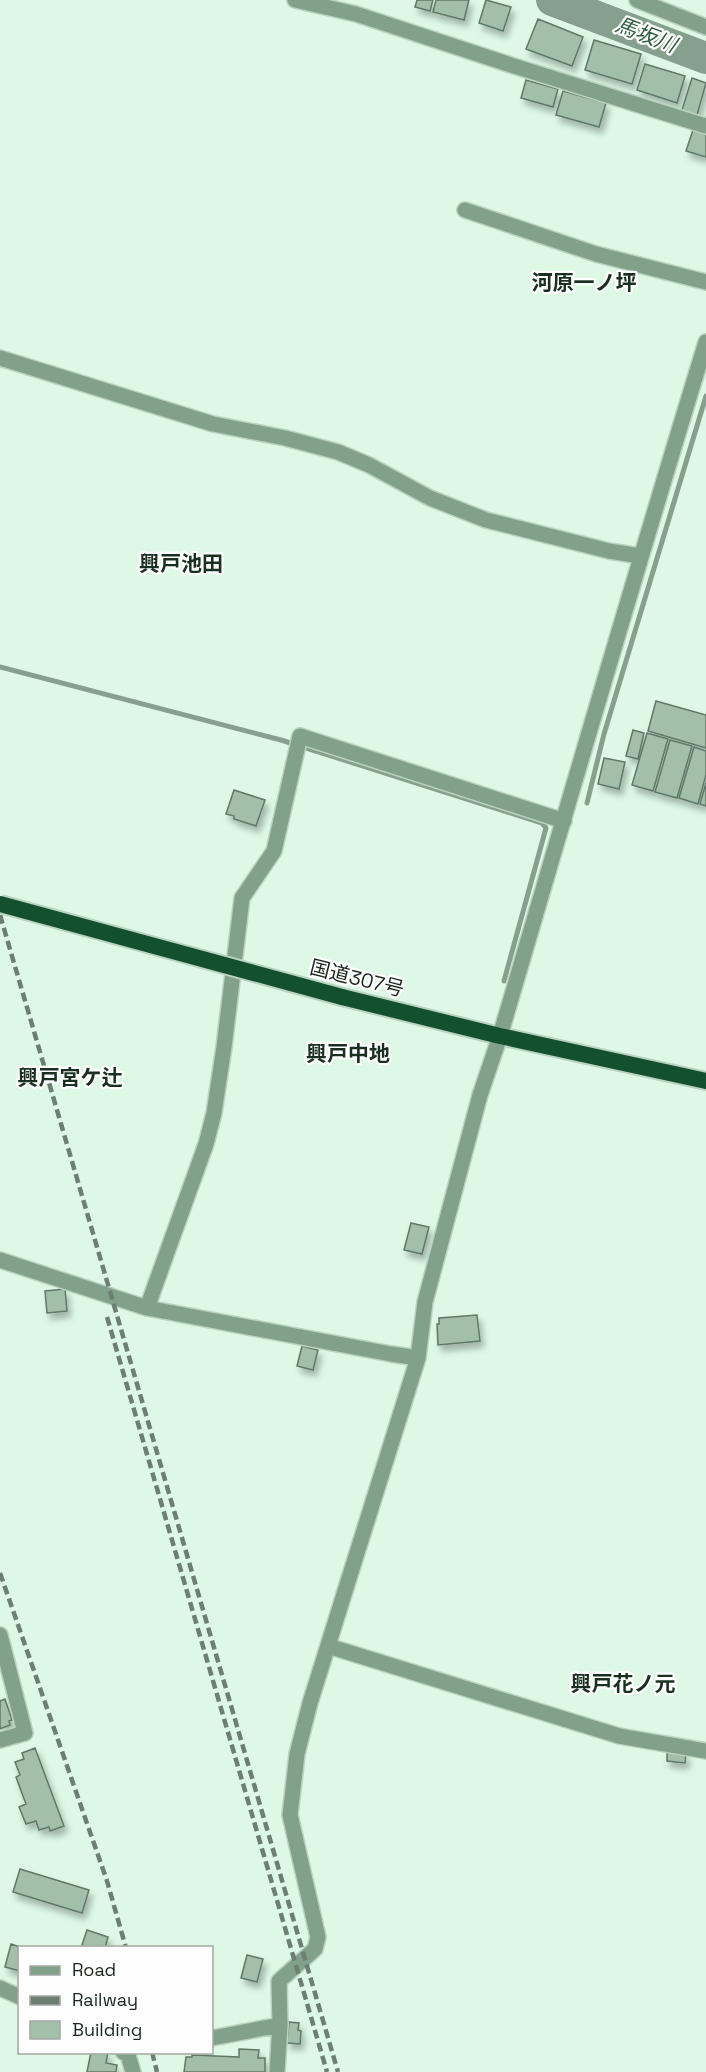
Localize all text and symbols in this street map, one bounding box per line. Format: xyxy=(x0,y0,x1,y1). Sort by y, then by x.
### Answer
water label: 馬坂川 xyxy=(612,11,682,59)
district label: 河原一ノ坪 xyxy=(532,269,637,296)
district label: 興戸池田 xyxy=(139,550,223,577)
street label: 国道307号 xyxy=(307,954,407,1002)
district label: 興戸中地 xyxy=(306,1040,390,1067)
district label: 興戸宮ケ辻 xyxy=(18,1064,123,1091)
district label: 興戸花ノ元 xyxy=(571,1670,676,1697)
legend xyxy=(18,1946,213,2054)
text: Road xyxy=(72,1958,116,1981)
text: Railway xyxy=(72,1988,138,2011)
text: Building xyxy=(72,2018,142,2041)

